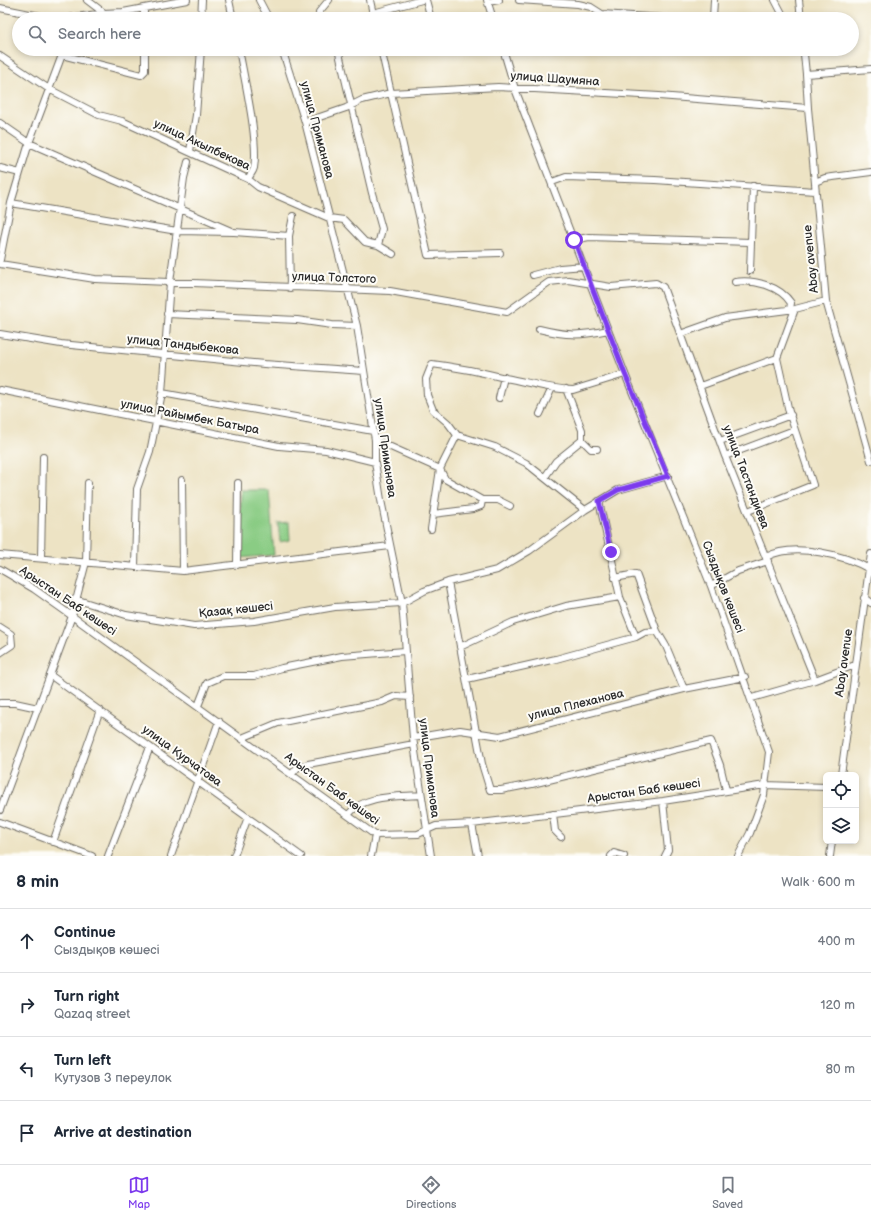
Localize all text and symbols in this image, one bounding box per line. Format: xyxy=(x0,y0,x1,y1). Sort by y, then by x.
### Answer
search box xyxy=(12,12,859,56)
icon: search xyxy=(26,23,48,45)
text: Search here xyxy=(58,25,141,44)
street label: улица Шаумяна xyxy=(510,68,600,90)
street label: улица Приманова xyxy=(297,80,337,180)
street label: улица Акылбекова xyxy=(151,116,253,174)
street label: Abay avenue xyxy=(800,224,822,294)
route start xyxy=(565,231,583,249)
street label: улица Толстого xyxy=(291,269,377,287)
street label: улица Тандыбекова xyxy=(126,332,240,358)
street label: улица Райымбек Батыра xyxy=(119,396,261,438)
street label: улица Приманова xyxy=(371,397,399,499)
street label: улица Тастандиева xyxy=(719,423,773,531)
street label: Сыздықов көшесі xyxy=(699,539,748,635)
route end xyxy=(602,543,620,561)
street label: Арыстан Баб көшесі xyxy=(16,562,119,639)
street label: Қазақ көшесі xyxy=(198,599,274,621)
street label: Abay avenue xyxy=(832,628,856,698)
street label: улица Плеханова xyxy=(527,686,625,724)
street label: улица Приманова xyxy=(415,717,443,819)
street label: улица Курчатова xyxy=(139,722,225,790)
street label: Арыстан Баб көшесі xyxy=(281,749,383,829)
map controls xyxy=(823,772,859,844)
button: locate xyxy=(823,772,859,808)
street label: Арыстан Баб көшесі xyxy=(586,776,701,806)
button: layers xyxy=(823,808,859,844)
text: 8 min xyxy=(16,872,59,892)
text: Walk · 600 m xyxy=(781,874,855,890)
text: Continue xyxy=(54,923,116,942)
icon: ahead xyxy=(16,930,38,952)
text: 400 m xyxy=(818,933,855,949)
text: Сыздықов көшесі xyxy=(54,942,160,958)
text: Turn right xyxy=(54,987,119,1006)
icon: right xyxy=(16,994,38,1016)
text: 120 m xyxy=(820,997,855,1013)
text: Qazaq street xyxy=(54,1006,130,1022)
text: Turn left xyxy=(54,1051,111,1070)
icon: left xyxy=(16,1058,38,1080)
text: 80 m xyxy=(826,1061,855,1077)
text: Кутузов 3 переулок xyxy=(54,1070,172,1086)
icon: arrive xyxy=(16,1122,38,1144)
text: Arrive at destination xyxy=(54,1123,192,1142)
tab: Map xyxy=(128,1174,150,1211)
tab: Directions xyxy=(406,1174,456,1211)
tab: Saved xyxy=(712,1174,743,1211)

